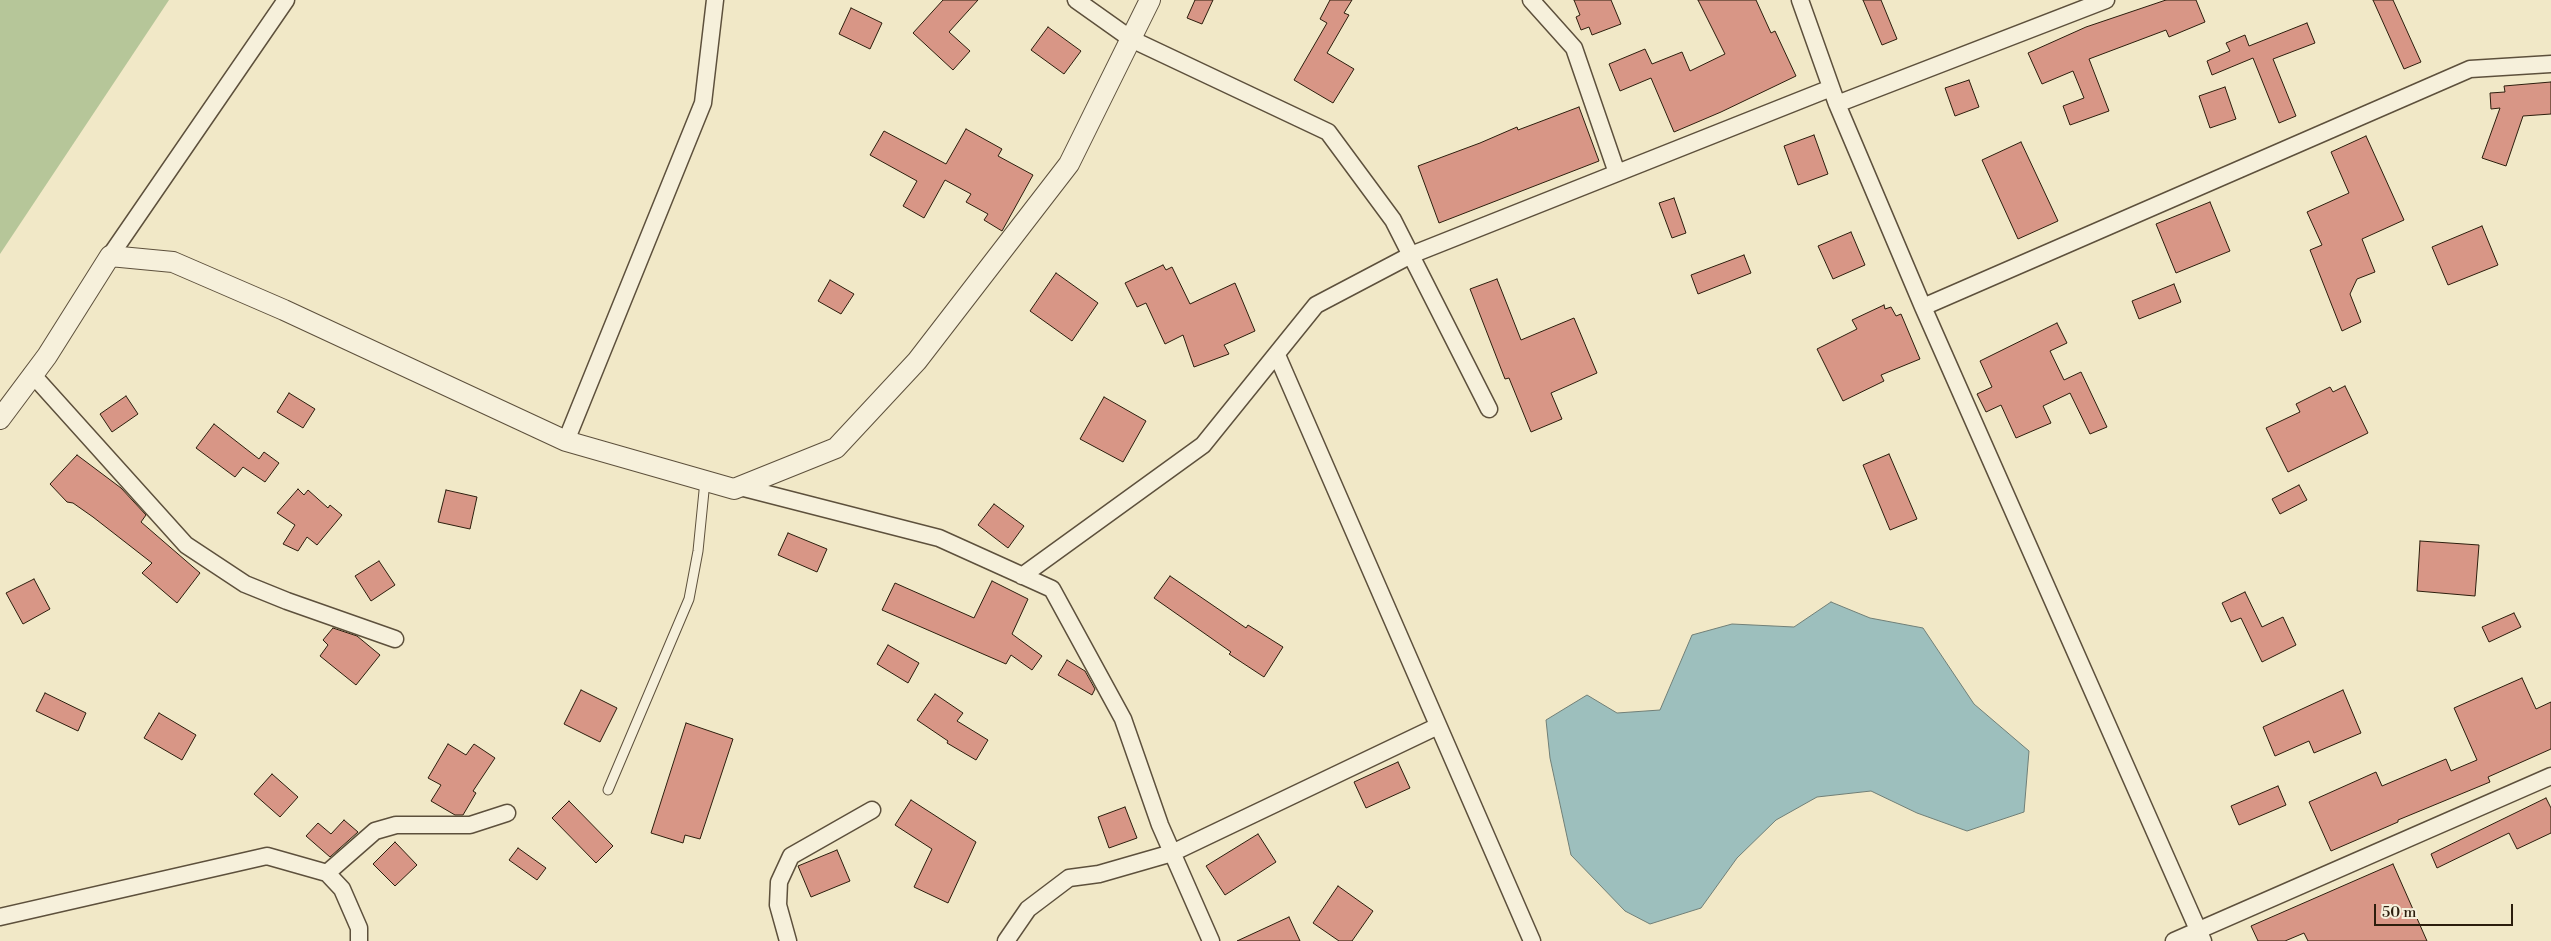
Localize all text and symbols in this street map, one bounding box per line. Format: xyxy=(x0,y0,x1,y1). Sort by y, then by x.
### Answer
scale bar xyxy=(2376,894,2515,926)
text: 50 m xyxy=(2382,903,2416,922)

